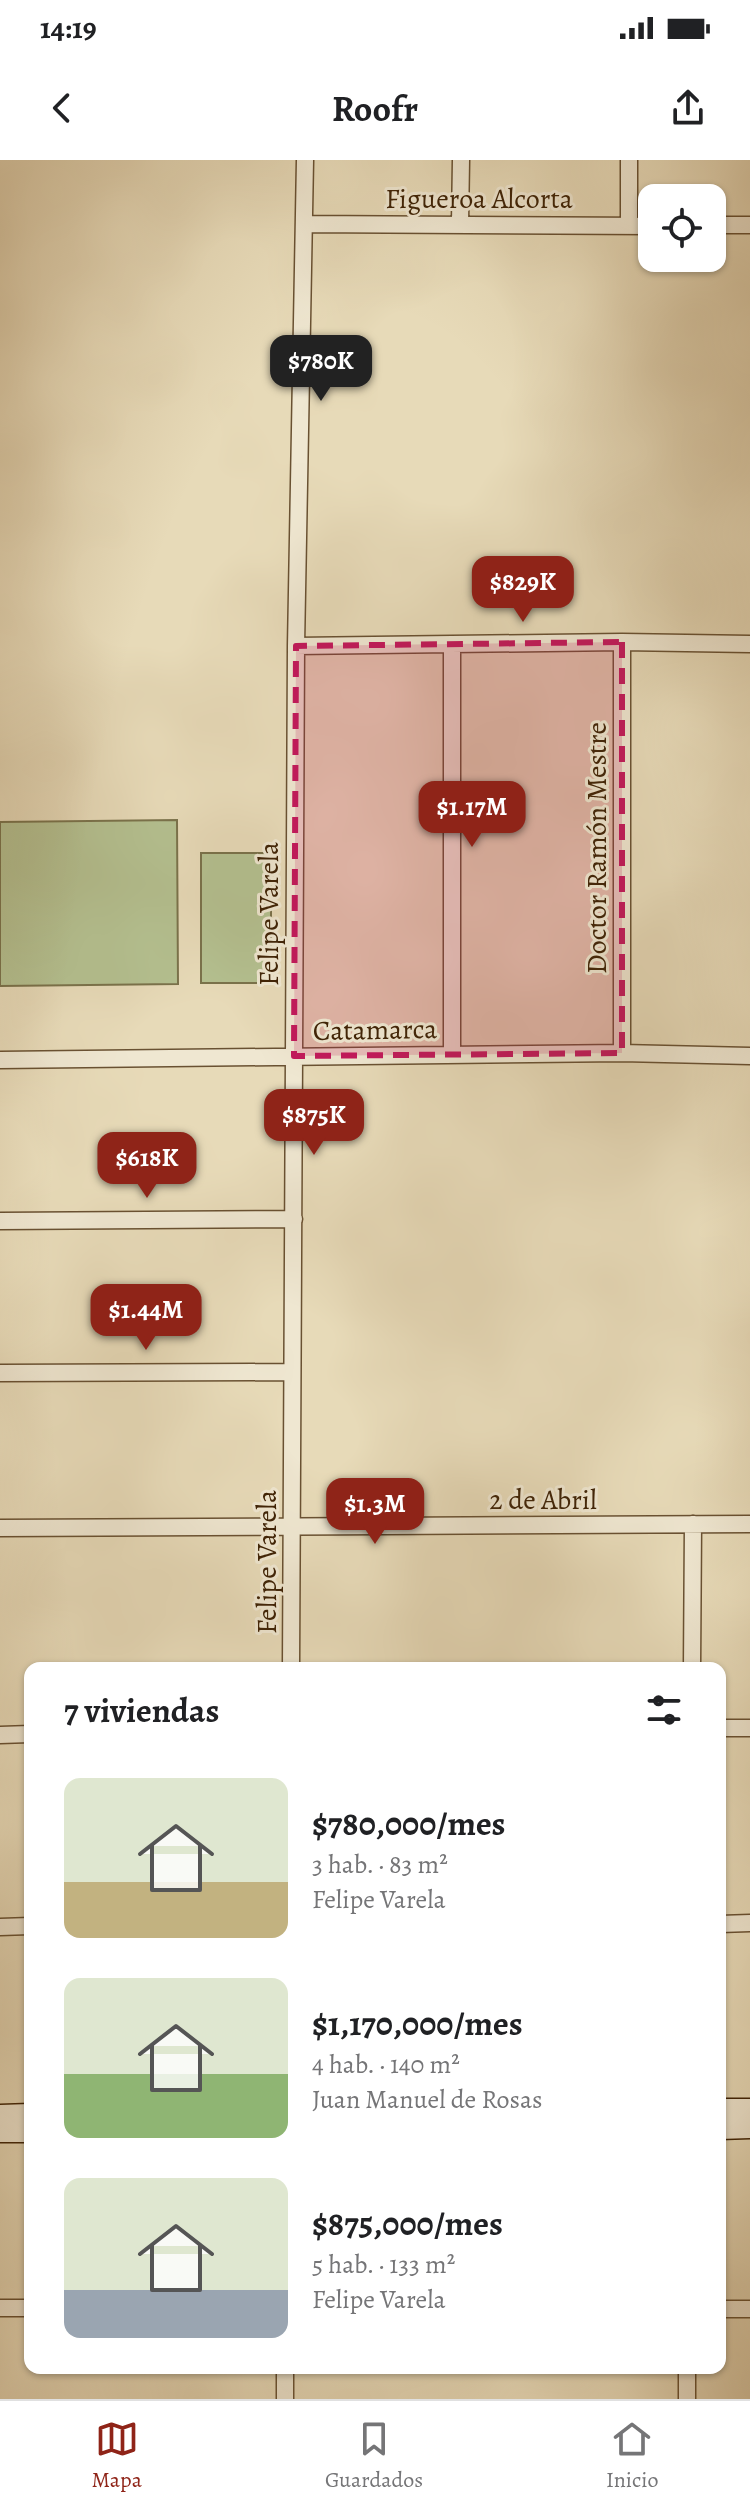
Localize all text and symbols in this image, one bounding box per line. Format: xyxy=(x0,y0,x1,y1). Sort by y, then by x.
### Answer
text: 14:19 xyxy=(40,8,97,48)
text: Roofr xyxy=(332,84,418,133)
icon: back xyxy=(40,86,84,130)
icon: share xyxy=(666,86,710,130)
street label: Figueroa Alcorta xyxy=(385,180,573,218)
map controls xyxy=(638,184,726,272)
button: locate xyxy=(638,184,726,272)
pin: $780K xyxy=(265,335,377,403)
text: $780K xyxy=(288,343,354,378)
pin: $829K xyxy=(467,556,579,624)
text: $829K xyxy=(490,564,556,599)
street label: Doctor Ramón Mestre xyxy=(578,722,616,974)
pin: $1.17M xyxy=(407,781,537,849)
text: $1.17M xyxy=(437,789,507,824)
street label: Felipe Varela xyxy=(250,842,288,986)
street label: Catamarca xyxy=(313,1010,437,1050)
pin: $875K xyxy=(258,1089,370,1157)
text: $875K xyxy=(282,1097,346,1132)
pin: $618K xyxy=(91,1132,203,1200)
text: $618K xyxy=(115,1140,179,1175)
pin: $1.44M xyxy=(81,1284,211,1352)
text: $1.44M xyxy=(109,1292,183,1327)
pin: $1.3M xyxy=(319,1478,431,1546)
street label: 2 de Abril xyxy=(489,1481,597,1519)
text: $1.3M xyxy=(344,1486,406,1521)
street label: Felipe Varela xyxy=(248,1490,286,1634)
text: 7 viviendas xyxy=(64,1687,219,1734)
icon: filters xyxy=(642,1688,686,1732)
text: $780,000/mes xyxy=(312,1800,506,1847)
icon: home xyxy=(128,1810,224,1906)
text: 3 hab. · 83 m² xyxy=(312,1847,448,1882)
text: Felipe Varela xyxy=(312,1882,446,1917)
text: $1,170,000/mes xyxy=(312,2000,523,2047)
icon: home xyxy=(128,2010,224,2106)
text: 4 hab. · 140 m² xyxy=(312,2047,460,2082)
text: Juan Manuel de Rosas xyxy=(312,2082,542,2117)
text: $875,000/mes xyxy=(312,2200,503,2247)
icon: home xyxy=(128,2210,224,2306)
text: 5 hab. · 133 m² xyxy=(312,2247,455,2282)
text: Felipe Varela xyxy=(312,2282,446,2317)
tab: Mapa xyxy=(91,2417,142,2495)
tab: Guardados xyxy=(325,2417,423,2495)
tab: Inicio xyxy=(606,2417,659,2495)

